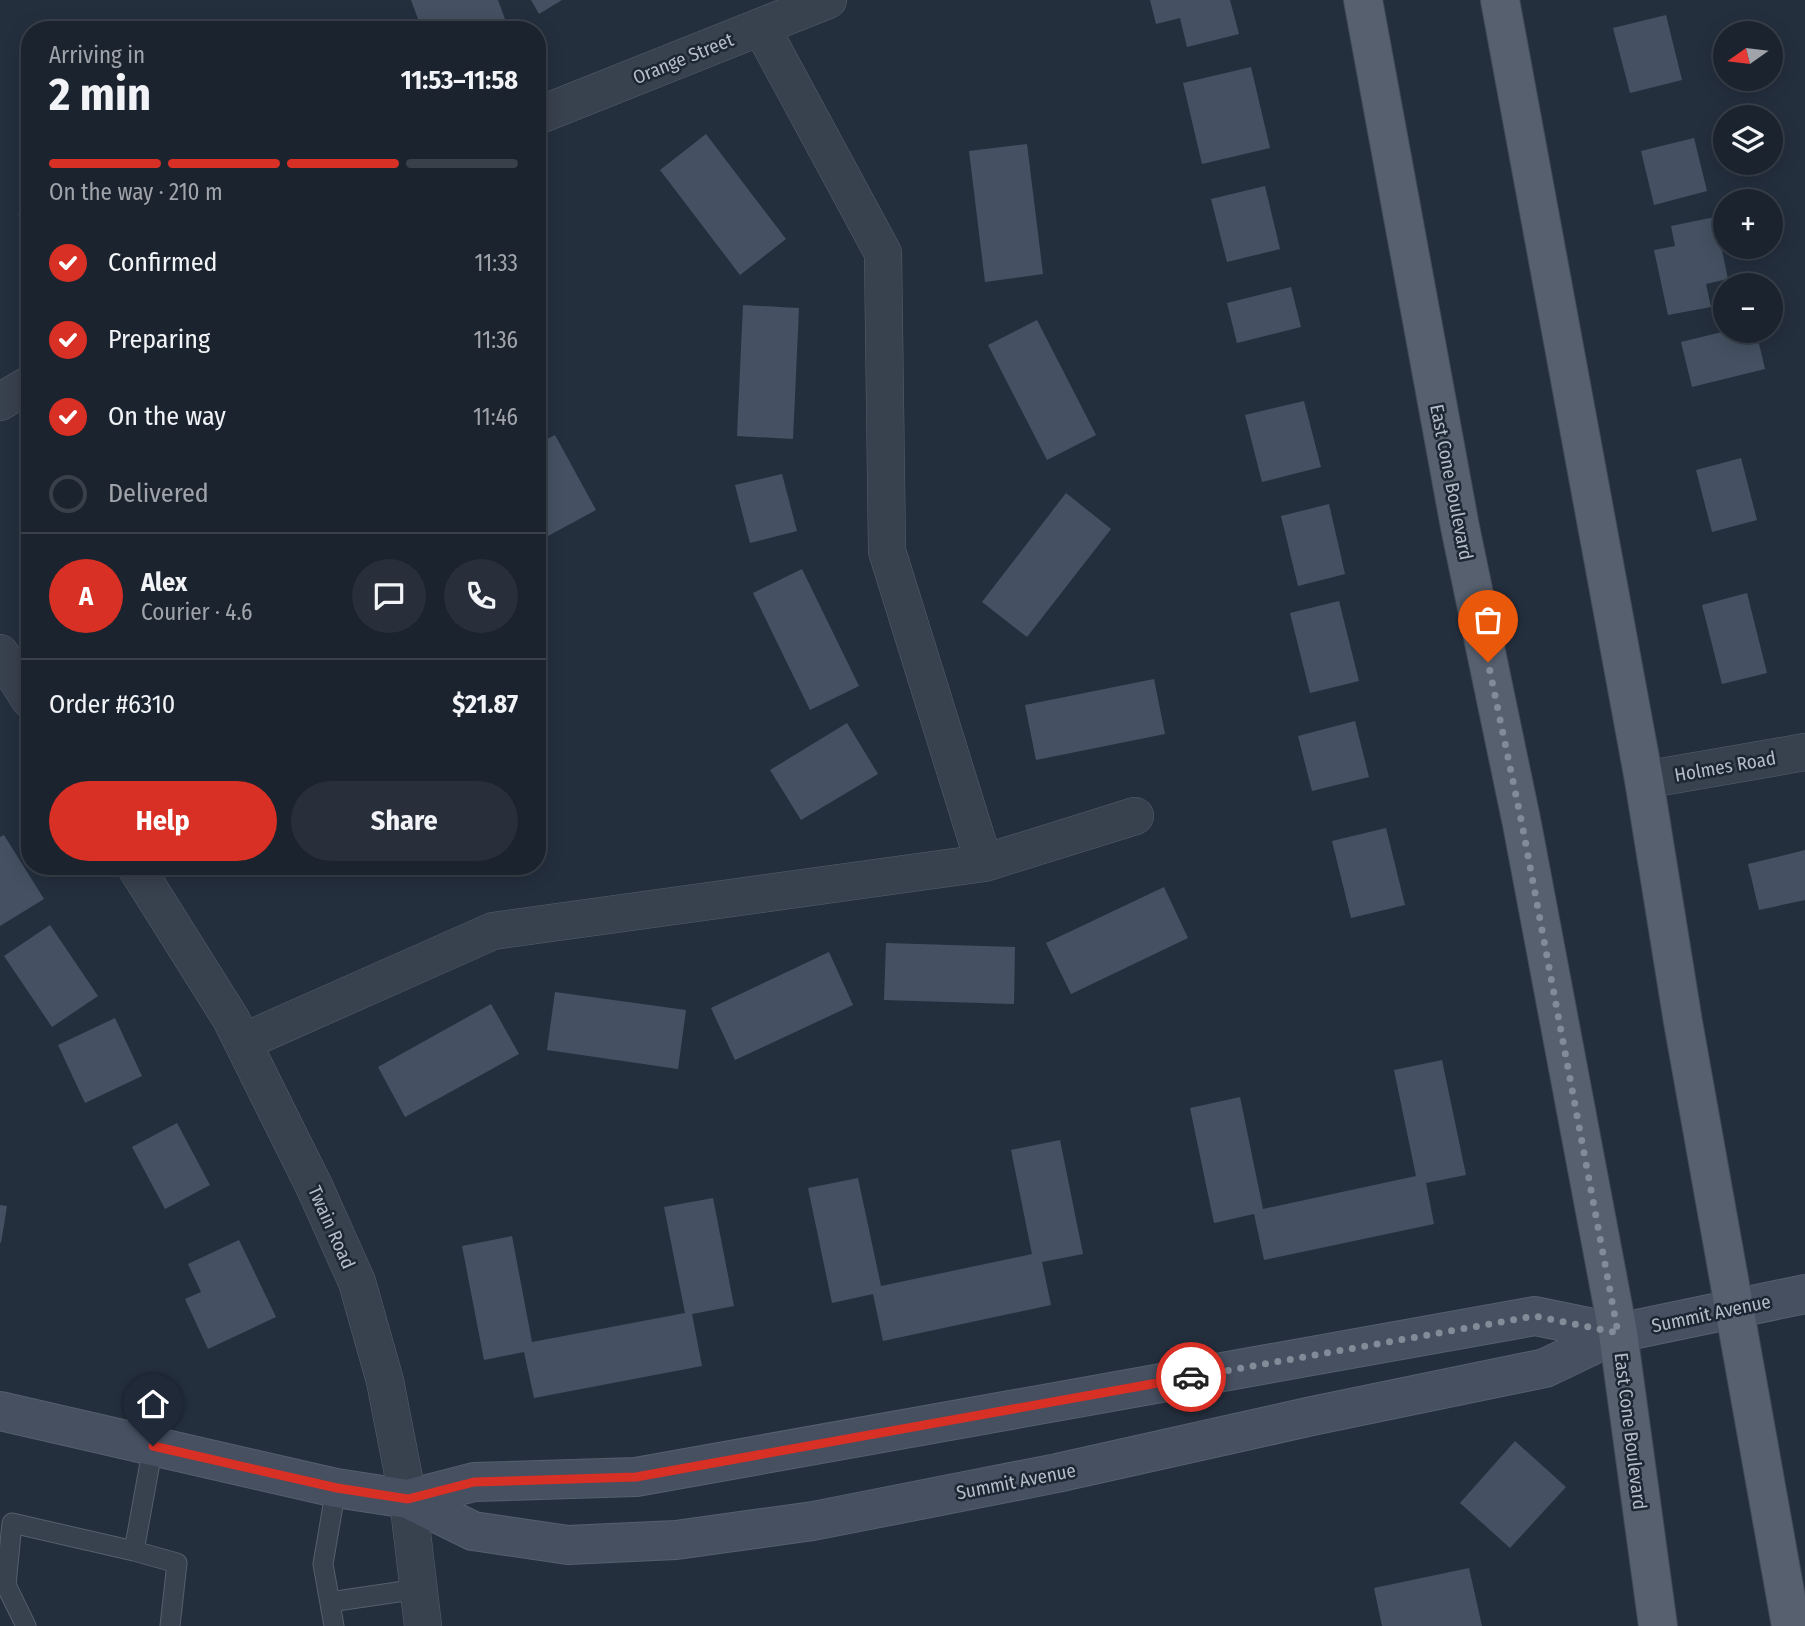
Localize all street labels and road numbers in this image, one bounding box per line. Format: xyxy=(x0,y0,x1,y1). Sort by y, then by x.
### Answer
street label: Orange Street xyxy=(630,28,738,89)
street label: East Cone Boulevard xyxy=(1425,402,1478,562)
street label: Holmes Road xyxy=(1673,746,1778,787)
street label: Twain Road xyxy=(303,1182,360,1272)
street label: Summit Avenue xyxy=(1649,1290,1773,1337)
street label: East Cone Boulevard xyxy=(1609,1351,1652,1511)
street label: Summit Avenue xyxy=(954,1459,1078,1504)

